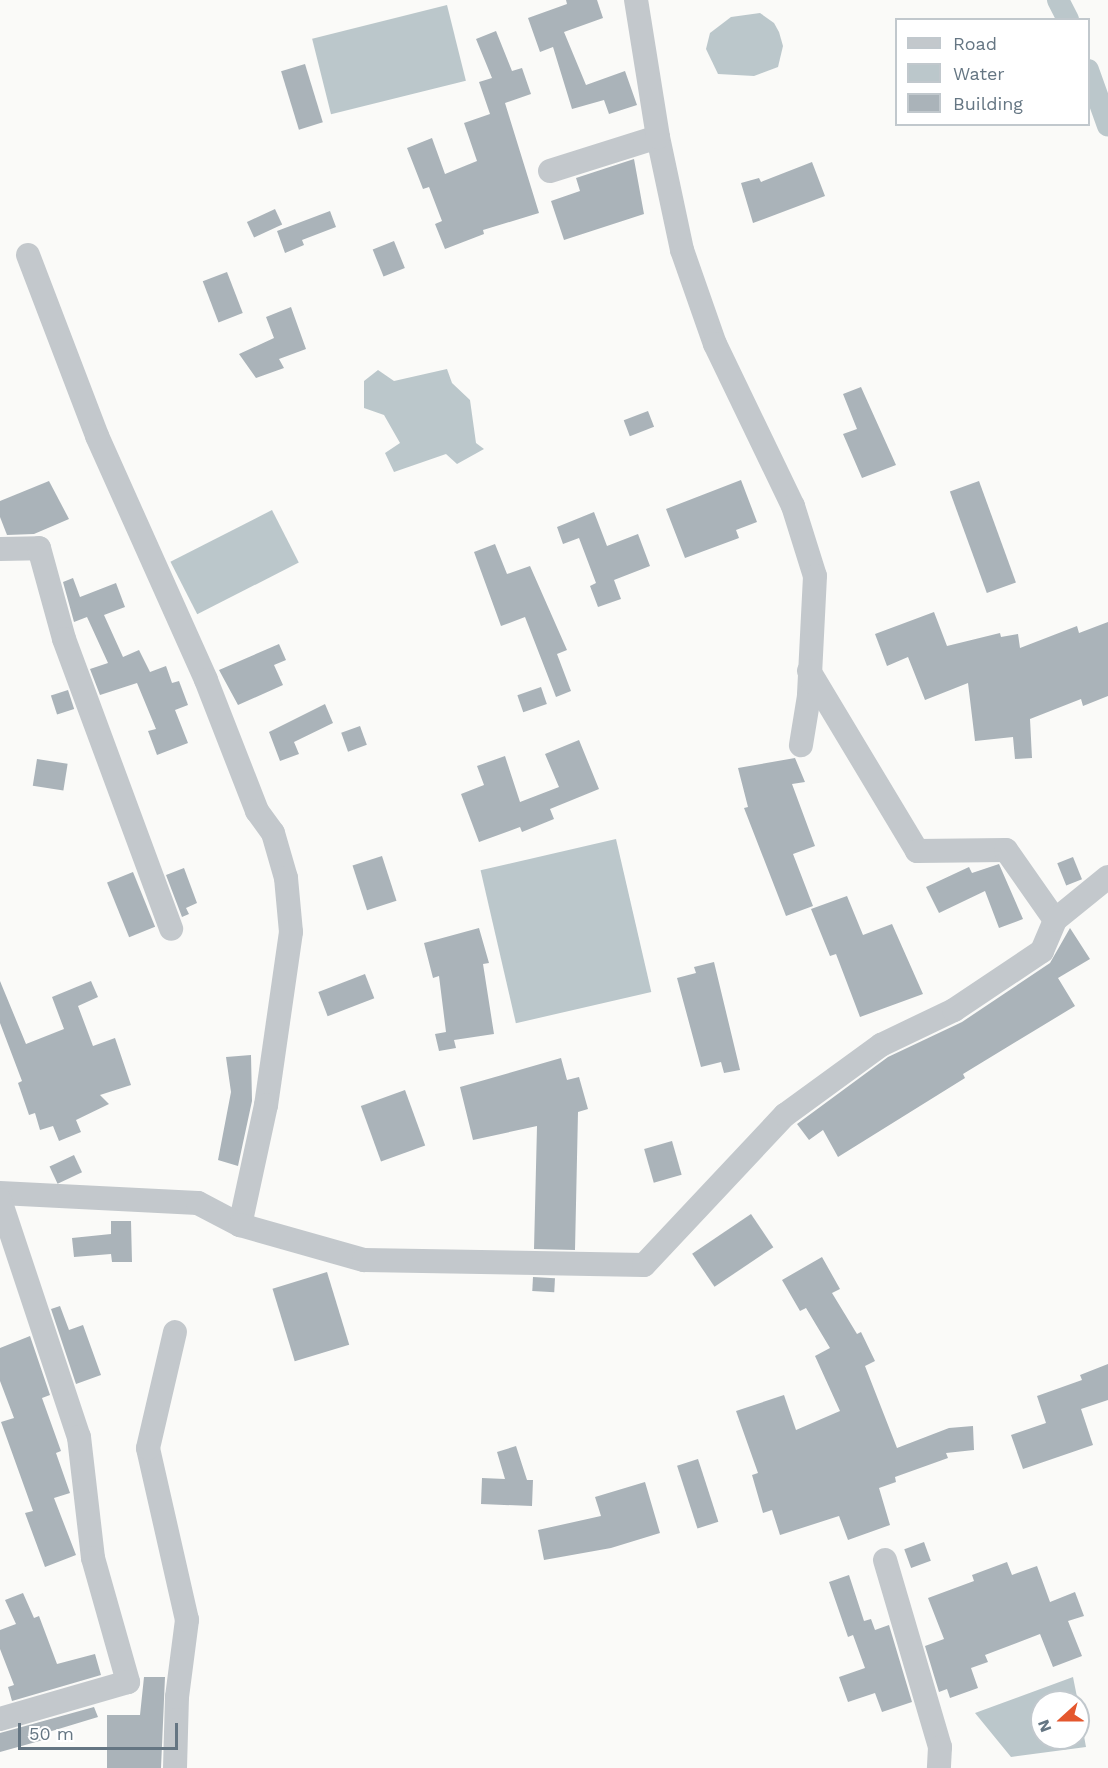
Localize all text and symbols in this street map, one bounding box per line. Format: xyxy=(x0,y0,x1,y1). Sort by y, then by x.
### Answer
legend xyxy=(895,18,1090,126)
text: Road xyxy=(953,33,997,54)
text: Water xyxy=(953,63,1005,84)
text: Building xyxy=(953,93,1023,114)
north arrow xyxy=(1030,1690,1090,1750)
scale bar xyxy=(21,1711,182,1749)
text: N xyxy=(1034,1717,1056,1735)
text: 50 m xyxy=(29,1723,74,1744)

